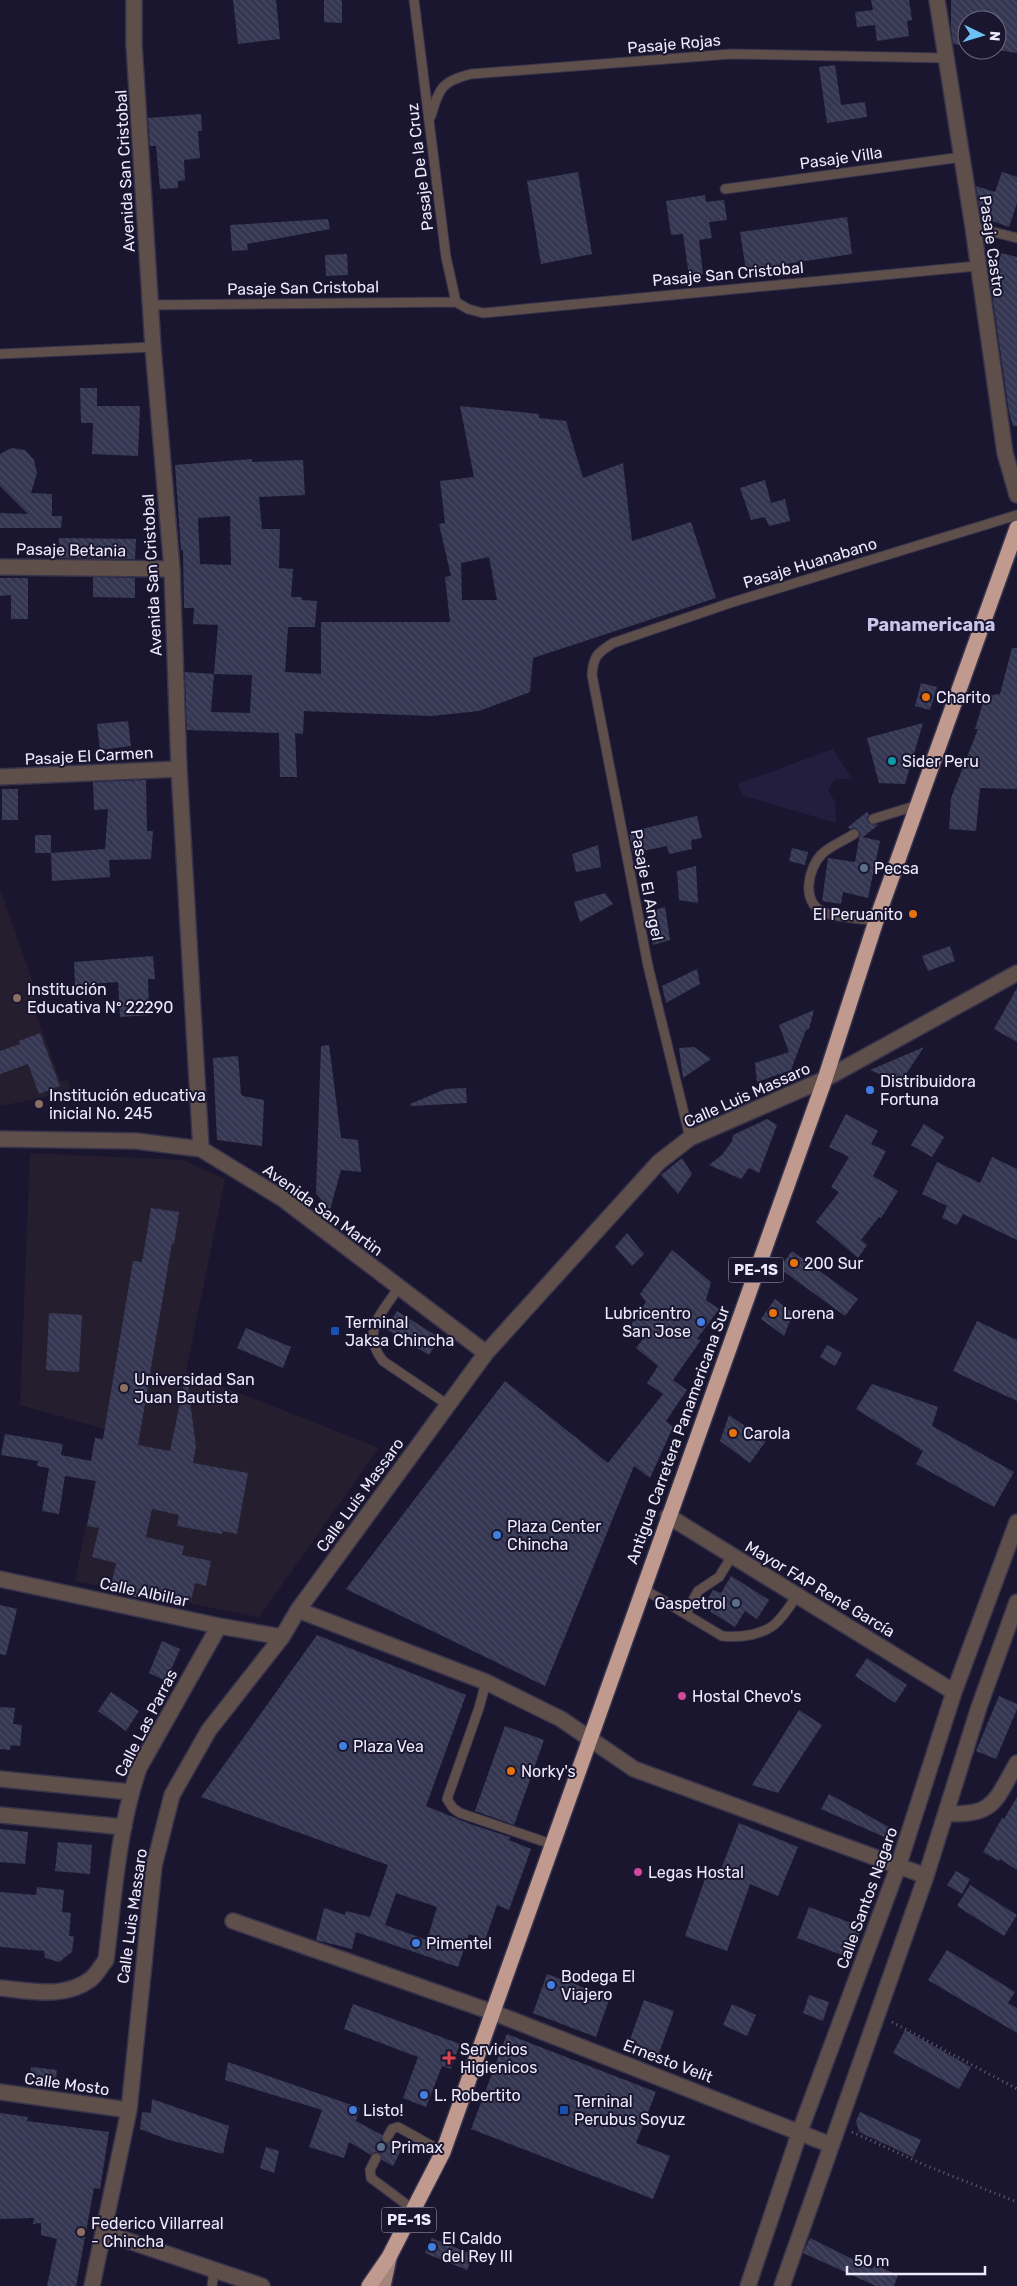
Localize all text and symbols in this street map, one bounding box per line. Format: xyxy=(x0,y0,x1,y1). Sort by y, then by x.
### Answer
north arrow xyxy=(957,10,1007,60)
street label: Pasaje Rojas xyxy=(627,30,721,58)
text: N xyxy=(986,30,1003,42)
street label: Avenida San Cristobal xyxy=(111,89,139,253)
street label: Pasaje De la Cruz xyxy=(403,102,437,232)
street label: Pasaje Villa xyxy=(798,143,884,173)
street label: Pasaje Castro xyxy=(975,194,1009,298)
street label: Pasaje San Cristobal xyxy=(652,258,804,290)
street label: Pasaje San Cristobal xyxy=(227,277,379,299)
street label: Avenida San Cristobal xyxy=(138,493,166,657)
street label: Pasaje Huanabano xyxy=(741,534,879,592)
street label: Pasaje Betania xyxy=(16,540,126,560)
district label: Panamericana xyxy=(867,614,995,636)
place label: Charito xyxy=(936,688,991,707)
marker: Charito xyxy=(920,691,932,703)
street label: Pasaje El Carmen xyxy=(24,743,154,769)
place label: Sider Peru xyxy=(902,752,979,771)
marker: Sider Peru xyxy=(886,755,898,767)
street label: Pasaje El Angel xyxy=(627,828,667,942)
place label: Pecsa xyxy=(874,859,919,878)
marker: Pecsa xyxy=(858,862,870,874)
place label: El Peruanito xyxy=(813,905,903,924)
marker: El Peruanito xyxy=(907,908,919,920)
place label: Institución Educativa Nº 22290 xyxy=(27,980,173,1017)
marker: Institución Educativa Nº 22290 xyxy=(11,992,23,1004)
street label: Calle Luis Massaro xyxy=(681,1059,813,1131)
place label: Distribuidora Fortuna xyxy=(880,1072,976,1109)
marker: Distribuidora Fortuna xyxy=(864,1084,876,1096)
place label: Institución educativa inicial No. 245 xyxy=(49,1086,206,1123)
marker: Institución educativa inicial No. 245 xyxy=(33,1098,45,1110)
street label: Avenida San Martin xyxy=(259,1160,387,1260)
place label: 200 Sur xyxy=(804,1254,863,1273)
marker: 200 Sur xyxy=(788,1257,800,1269)
road number: PE-1S xyxy=(728,1258,784,1282)
street label: Antigua Carretera Panamericana Sur xyxy=(622,1303,734,1567)
place label: Lubricentro San Jose xyxy=(604,1304,691,1341)
place label: Lorena xyxy=(783,1304,834,1323)
marker: Lorena xyxy=(767,1307,779,1319)
place label: Terminal Jaksa Chincha xyxy=(345,1313,454,1350)
marker: Lubricentro San Jose xyxy=(695,1316,707,1328)
marker: Terminal Jaksa Chincha xyxy=(329,1325,341,1337)
place label: Universidad San Juan Bautista xyxy=(134,1370,255,1407)
marker: Universidad San Juan Bautista xyxy=(118,1382,130,1394)
place label: Carola xyxy=(743,1424,790,1443)
marker: Carola xyxy=(727,1427,739,1439)
street label: Calle Luis Massaro xyxy=(312,1434,408,1556)
place label: Plaza Center Chincha xyxy=(507,1517,601,1554)
marker: Plaza Center Chincha xyxy=(491,1529,503,1541)
street label: Mayor FAP René García xyxy=(742,1537,898,1641)
street label: Calle Albillar xyxy=(98,1573,190,1611)
place label: Gaspetrol xyxy=(654,1594,726,1613)
marker: Gaspetrol xyxy=(730,1597,742,1609)
street label: Calle Las Parras xyxy=(111,1666,181,1780)
place label: Hostal Chevo's xyxy=(692,1687,801,1706)
marker: Hostal Chevo's xyxy=(676,1690,688,1702)
place label: Plaza Vea xyxy=(353,1737,424,1756)
marker: Plaza Vea xyxy=(337,1740,349,1752)
place label: Norky's xyxy=(521,1762,576,1781)
marker: Norky's xyxy=(505,1765,517,1777)
street label: Calle Santos Nagaro xyxy=(833,1825,901,1971)
street label: Calle Luis Massaro xyxy=(113,1847,151,1985)
place label: Legas Hostal xyxy=(648,1863,744,1882)
marker: Legas Hostal xyxy=(632,1866,644,1878)
place label: Pimentel xyxy=(426,1934,492,1953)
marker: Pimentel xyxy=(410,1937,422,1949)
place label: Bodega El Viajero xyxy=(561,1967,635,2004)
marker: Bodega El Viajero xyxy=(545,1979,557,1991)
street label: Ernesto Velit xyxy=(621,2035,715,2087)
place label: Servicios Higienicos xyxy=(460,2040,537,2077)
marker: Servicios Higienicos xyxy=(442,2051,456,2065)
street label: Calle Mosto xyxy=(23,2069,111,2099)
place label: L. Robertito xyxy=(434,2086,521,2105)
marker: L. Robertito xyxy=(418,2089,430,2101)
place label: Terninal Perubus Soyuz xyxy=(574,2092,686,2129)
place label: Listo! xyxy=(363,2101,403,2120)
marker: Listo! xyxy=(347,2104,359,2116)
marker: Terninal Perubus Soyuz xyxy=(558,2104,570,2116)
place label: Primax xyxy=(391,2138,443,2157)
marker: Primax xyxy=(375,2141,387,2153)
road number: PE-1S xyxy=(382,2208,436,2232)
place label: Federico Villarreal - Chincha xyxy=(91,2214,224,2251)
marker: Federico Villarreal - Chincha xyxy=(75,2226,87,2238)
place label: El Caldo del Rey III xyxy=(442,2229,513,2266)
marker: El Caldo del Rey III xyxy=(426,2241,438,2253)
scale bar xyxy=(847,2244,984,2276)
text: 50 m xyxy=(854,2252,889,2270)

